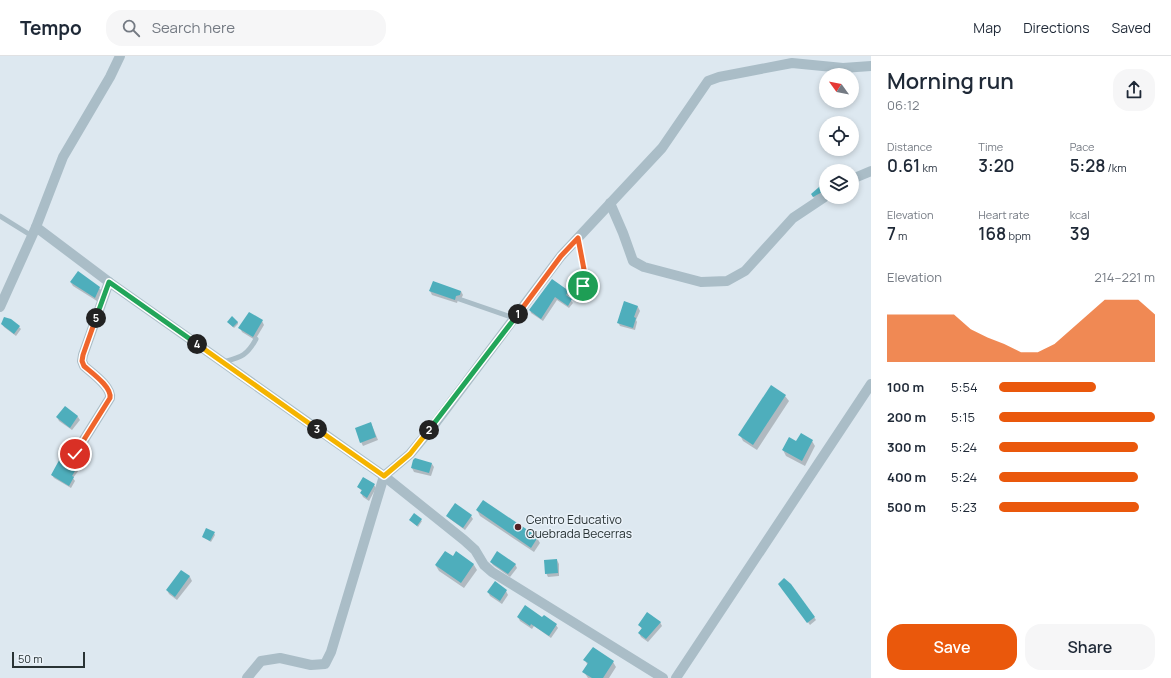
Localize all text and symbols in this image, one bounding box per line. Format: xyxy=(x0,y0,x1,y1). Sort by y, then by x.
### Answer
search box xyxy=(106,10,386,46)
text: Tempo xyxy=(20,15,82,41)
icon: search xyxy=(120,17,142,39)
text: Search here xyxy=(152,17,235,38)
text: Map xyxy=(973,18,1001,37)
text: Directions xyxy=(1023,18,1090,37)
text: Saved xyxy=(1112,18,1151,37)
text: Morning run xyxy=(887,66,1014,96)
north arrow xyxy=(819,68,859,108)
map controls xyxy=(819,68,859,204)
button: share xyxy=(1113,69,1155,111)
text: 06:12 xyxy=(887,96,919,114)
button: locate xyxy=(819,116,859,156)
text: Distance xyxy=(887,139,932,154)
text: Time xyxy=(978,139,1003,154)
text: Pace xyxy=(1070,139,1095,154)
text: 0.61 xyxy=(887,154,920,177)
text: 3:20 xyxy=(978,154,1015,177)
text: 5:28 xyxy=(1070,154,1105,177)
text: km xyxy=(920,160,937,175)
text: /km xyxy=(1105,160,1127,175)
button: layers xyxy=(819,164,859,204)
text: Elevation xyxy=(887,207,933,222)
text: Heart rate xyxy=(978,207,1029,222)
text: kcal xyxy=(1070,207,1090,222)
text: 7 xyxy=(887,222,896,245)
text: 168 xyxy=(978,222,1006,245)
text: 39 xyxy=(1070,222,1090,245)
text: m xyxy=(896,228,907,243)
text: bpm xyxy=(1006,228,1031,243)
text: Elevation xyxy=(887,268,942,286)
text: 214–221 m xyxy=(1094,268,1155,286)
pin xyxy=(566,269,600,303)
icon: arrive xyxy=(572,275,594,297)
pin: 1 xyxy=(508,304,528,324)
text: 1 xyxy=(516,306,520,321)
pin: 5 xyxy=(86,308,106,328)
text: 5 xyxy=(93,310,99,325)
pin: 4 xyxy=(187,334,207,354)
text: 4 xyxy=(194,336,200,351)
text: 100 m xyxy=(887,378,924,396)
text: 5:54 xyxy=(951,378,978,396)
text: 200 m xyxy=(887,408,926,426)
text: 5:15 xyxy=(951,408,975,426)
pin: 3 xyxy=(307,419,327,439)
pin: 2 xyxy=(419,420,439,440)
text: 3 xyxy=(314,421,320,436)
text: 2 xyxy=(426,422,432,437)
pin xyxy=(58,437,92,471)
text: 300 m xyxy=(887,438,926,456)
text: 5:24 xyxy=(951,438,977,456)
icon: check xyxy=(64,443,86,465)
text: 400 m xyxy=(887,468,926,486)
text: 5:24 xyxy=(951,468,977,486)
text: 500 m xyxy=(887,498,926,516)
text: 5:23 xyxy=(951,498,977,516)
place label: Centro Educativo Quebrada Becerras xyxy=(526,511,632,542)
marker: Centro Educativo Quebrada Becerras xyxy=(513,522,523,532)
button: Save xyxy=(887,624,1017,670)
button: Share xyxy=(1025,624,1155,670)
scale bar xyxy=(12,650,85,669)
text: 50 m xyxy=(18,651,43,666)

